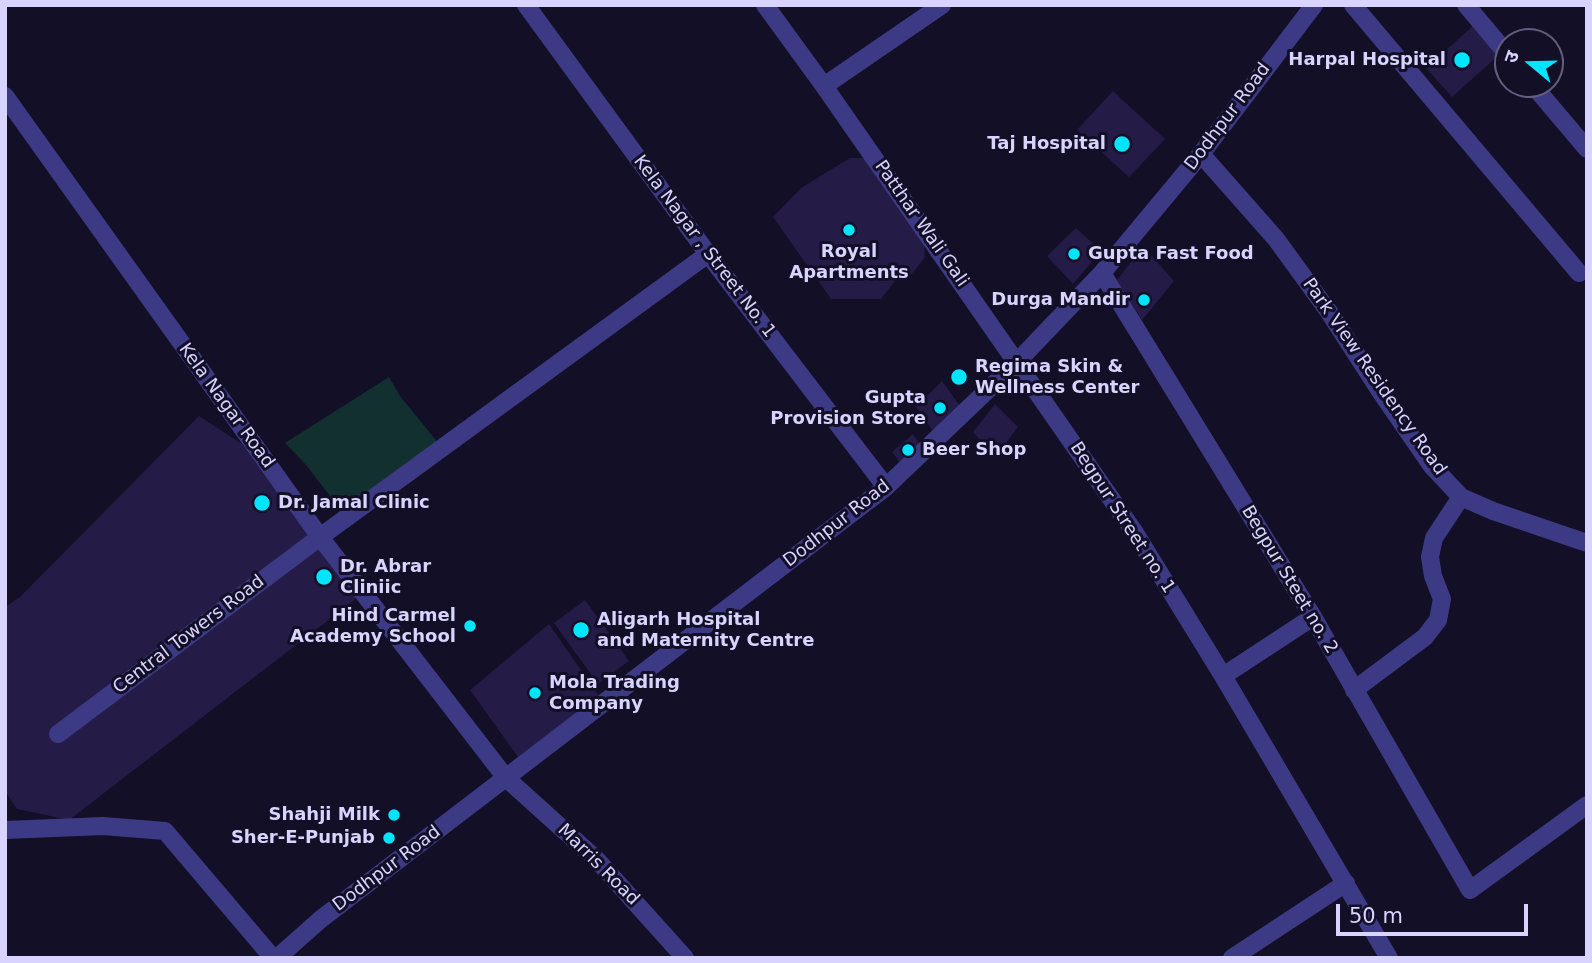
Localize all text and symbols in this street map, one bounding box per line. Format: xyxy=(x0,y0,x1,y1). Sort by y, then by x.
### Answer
north arrow xyxy=(1494,28,1564,98)
text: उ xyxy=(1499,48,1523,66)
place label: Harpal Hospital xyxy=(1288,49,1446,71)
marker: Harpal Hospital xyxy=(1452,50,1472,70)
street label: Dodhpur Road xyxy=(1181,59,1275,175)
place label: Taj Hospital xyxy=(987,133,1106,155)
marker: Taj Hospital xyxy=(1112,134,1132,154)
street label: Kela Nagar , Street No. 1 xyxy=(628,152,780,342)
street label: Patthar Wali Gali xyxy=(869,157,973,291)
marker: Royal Apartments xyxy=(841,222,857,238)
place label: Royal Apartments xyxy=(789,241,909,284)
place label: Gupta Fast Food xyxy=(1088,243,1254,265)
marker: Gupta Fast Food xyxy=(1066,246,1082,262)
street label: Park View Residency Road xyxy=(1298,274,1450,480)
place label: Durga Mandir xyxy=(991,289,1130,311)
marker: Durga Mandir xyxy=(1136,292,1152,308)
street label: Kela Nagar Road xyxy=(173,339,279,473)
place label: Regima Skin & Wellness Center xyxy=(975,356,1139,398)
marker: Regima Skin & Wellness Center xyxy=(949,367,969,387)
place label: Gupta Provision Store xyxy=(770,387,926,430)
marker: Gupta Provision Store xyxy=(932,400,948,416)
street label: Begpur Street no. 1 xyxy=(1065,438,1179,598)
place label: Beer Shop xyxy=(922,439,1026,461)
marker: Beer Shop xyxy=(900,442,916,458)
street label: Dodhpur Road xyxy=(780,476,894,572)
place label: Dr. Jamal Clinic xyxy=(278,492,430,514)
marker: Dr. Jamal Clinic xyxy=(252,493,272,513)
street label: Begpur Steet no. 2 xyxy=(1236,502,1342,658)
place label: Dr. Abrar Cliniic xyxy=(340,556,431,598)
marker: Dr. Abrar Cliniic xyxy=(314,567,334,587)
street label: Central Towers Road xyxy=(109,571,269,699)
place label: Hind Carmel Academy School xyxy=(290,605,456,648)
place label: Aligarh Hospital and Maternity Centre xyxy=(597,609,814,652)
marker: Hind Carmel Academy School xyxy=(462,618,478,634)
marker: Aligarh Hospital and Maternity Centre xyxy=(571,620,591,640)
place label: Mola Trading Company xyxy=(549,672,680,714)
marker: Mola Trading Company xyxy=(527,685,543,701)
place label: Shahji Milk xyxy=(268,804,380,826)
marker: Shahji Milk xyxy=(386,807,402,823)
street label: Marris Road xyxy=(553,820,643,910)
street label: Dodhpur Road xyxy=(329,822,445,916)
place label: Sher-E-Punjab xyxy=(231,827,375,849)
marker: Sher-E-Punjab xyxy=(381,830,397,846)
scale bar xyxy=(1340,890,1532,934)
text: 50 m xyxy=(1349,904,1403,928)

